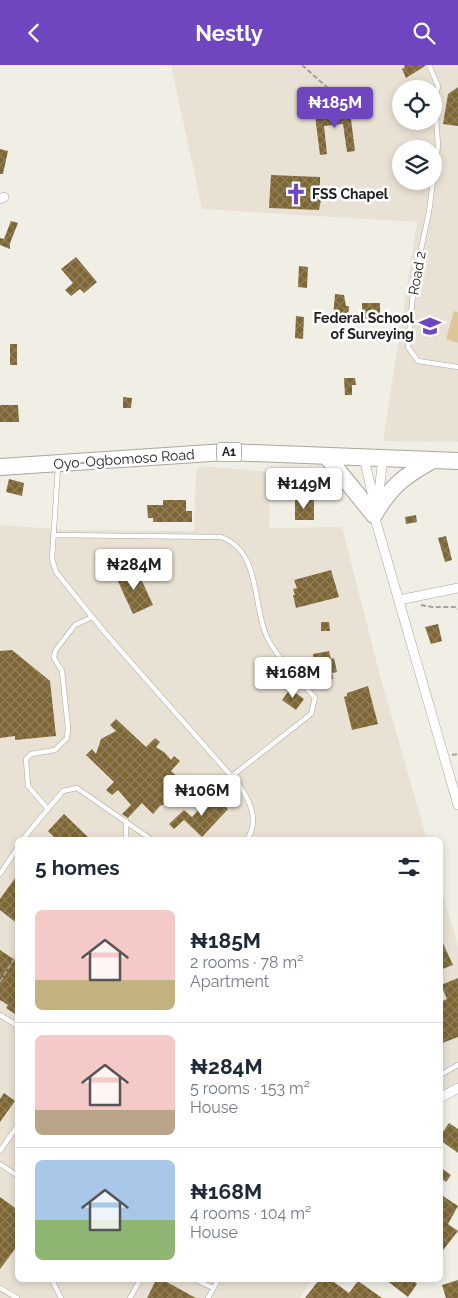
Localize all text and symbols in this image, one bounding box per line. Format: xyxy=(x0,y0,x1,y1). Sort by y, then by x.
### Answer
icon: back xyxy=(20,19,48,47)
icon: search xyxy=(410,19,438,47)
text: Nestly xyxy=(195,20,263,46)
map controls xyxy=(392,80,442,190)
button: locate xyxy=(392,80,442,130)
pin: ₦185M xyxy=(300,87,370,129)
text: ₦185M xyxy=(308,93,362,112)
button: layers xyxy=(392,140,442,190)
church icon: FSS Chapel xyxy=(283,181,309,207)
place label: FSS Chapel xyxy=(312,186,389,202)
street label: Road 2 xyxy=(405,250,429,296)
place label: Federal School of Surveying xyxy=(313,310,415,342)
school or university icon: Federal School of Surveying xyxy=(417,313,443,339)
road number: A1 xyxy=(216,443,242,462)
street label: Oyo-Ogbomoso Road xyxy=(53,446,195,472)
pin: ₦149M xyxy=(269,467,339,510)
text: ₦149M xyxy=(277,474,331,493)
pin: ₦284M xyxy=(99,549,169,591)
text: ₦284M xyxy=(106,555,162,574)
pin: ₦168M xyxy=(258,657,328,699)
text: ₦168M xyxy=(266,663,320,682)
pin: ₦106M xyxy=(167,775,237,817)
text: ₦106M xyxy=(174,781,230,800)
icon: filters xyxy=(395,853,423,881)
text: 5 homes xyxy=(35,855,120,880)
text: ₦185M xyxy=(190,928,261,953)
icon: home xyxy=(75,930,135,990)
text: 2 rooms · 78 m² xyxy=(190,953,303,972)
text: Apartment xyxy=(190,972,269,991)
text: ₦284M xyxy=(190,1054,263,1079)
icon: home xyxy=(75,1055,135,1115)
text: 5 rooms · 153 m² xyxy=(190,1079,310,1098)
text: House xyxy=(190,1098,238,1117)
text: ₦168M xyxy=(190,1179,262,1204)
icon: home xyxy=(75,1180,135,1240)
text: 4 rooms · 104 m² xyxy=(190,1204,311,1223)
text: House xyxy=(190,1223,238,1242)

